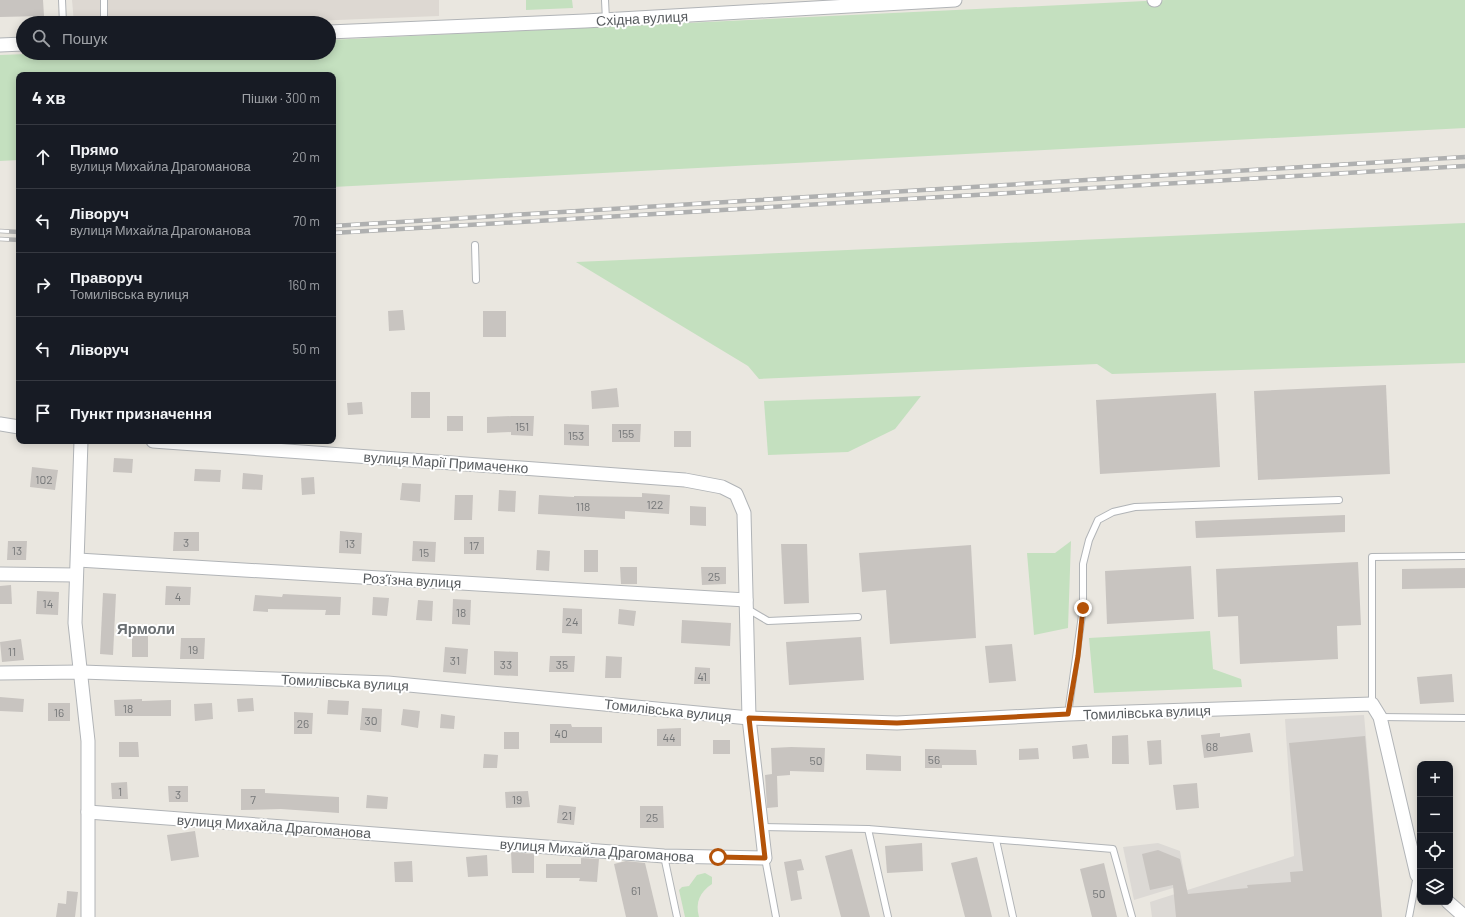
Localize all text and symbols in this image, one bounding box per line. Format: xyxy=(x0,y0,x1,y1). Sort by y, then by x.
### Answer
street label: Східна вулиця xyxy=(596,7,688,29)
search box xyxy=(16,16,336,60)
icon: search xyxy=(30,27,52,49)
text: Пошук xyxy=(62,29,107,47)
text: 4 хв xyxy=(32,87,66,107)
text: Пішки · 300 m xyxy=(242,90,320,106)
text: Прямо xyxy=(70,140,119,158)
icon: ahead xyxy=(32,146,54,168)
text: 20 m xyxy=(292,149,320,165)
text: вулиця Михайла Драгоманова xyxy=(70,158,251,174)
text: Ліворуч xyxy=(70,204,129,222)
icon: left xyxy=(32,210,54,232)
text: 70 m xyxy=(293,213,320,229)
text: вулиця Михайла Драгоманова xyxy=(70,222,251,238)
text: Праворуч xyxy=(70,268,143,286)
icon: right xyxy=(32,274,54,296)
text: 160 m xyxy=(288,277,320,293)
text: Томилівська вулиця xyxy=(70,286,189,302)
icon: left xyxy=(32,338,54,360)
text: Ліворуч xyxy=(70,340,129,358)
text: 50 m xyxy=(293,341,320,357)
icon: arrive xyxy=(32,402,54,424)
text: Пункт призначення xyxy=(70,404,212,422)
house number: 151 xyxy=(515,419,529,433)
house number: 155 xyxy=(618,426,634,440)
house number: 153 xyxy=(568,428,584,442)
street label: вулиця Марії Примаченко xyxy=(363,448,529,476)
house number: 102 xyxy=(35,472,53,486)
house number: 122 xyxy=(646,497,664,511)
house number: 118 xyxy=(576,499,590,513)
house number: 3 xyxy=(183,535,189,549)
house number: 13 xyxy=(345,536,355,550)
house number: 17 xyxy=(469,538,479,552)
house number: 13 xyxy=(12,543,22,557)
house number: 15 xyxy=(419,545,429,559)
street label: Розʼїзна вулиця xyxy=(362,569,462,591)
house number: 25 xyxy=(708,569,720,583)
house number: 4 xyxy=(175,589,181,603)
house number: 14 xyxy=(43,596,53,610)
route end xyxy=(1074,599,1092,617)
house number: 18 xyxy=(456,605,466,619)
house number: 24 xyxy=(565,614,579,628)
district label: Ярмоли xyxy=(117,619,175,637)
house number: 19 xyxy=(188,642,198,656)
house number: 11 xyxy=(8,644,16,658)
house number: 31 xyxy=(450,653,460,667)
house number: 33 xyxy=(500,657,512,671)
house number: 35 xyxy=(556,657,568,671)
house number: 41 xyxy=(697,669,707,683)
street label: Томилівська вулиця xyxy=(281,670,409,694)
street label: Томилівська вулиця xyxy=(603,695,733,725)
house number: 18 xyxy=(123,701,133,715)
street label: Томилівська вулиця xyxy=(1083,701,1211,723)
house number: 16 xyxy=(54,705,64,719)
house number: 30 xyxy=(365,713,377,727)
house number: 26 xyxy=(297,716,309,730)
house number: 40 xyxy=(554,726,568,740)
house number: 44 xyxy=(662,730,676,744)
house number: 68 xyxy=(1206,739,1218,753)
house number: 56 xyxy=(928,752,940,766)
house number: 50 xyxy=(810,753,822,767)
map controls xyxy=(1417,761,1453,905)
button: + xyxy=(1417,761,1453,797)
house number: 1 xyxy=(118,784,122,798)
house number: 3 xyxy=(175,787,181,801)
house number: 7 xyxy=(250,792,256,806)
house number: 19 xyxy=(512,792,522,806)
button: − xyxy=(1417,797,1453,833)
house number: 21 xyxy=(562,808,572,822)
house number: 25 xyxy=(646,810,658,824)
street label: вулиця Михайла Драгоманова xyxy=(176,811,372,841)
button: locate xyxy=(1417,833,1453,869)
street label: вулиця Михайла Драгоманова xyxy=(499,835,695,865)
route start xyxy=(709,848,727,866)
button: layers xyxy=(1417,869,1453,905)
house number: 61 xyxy=(631,883,641,897)
house number: 50 xyxy=(1093,886,1105,900)

